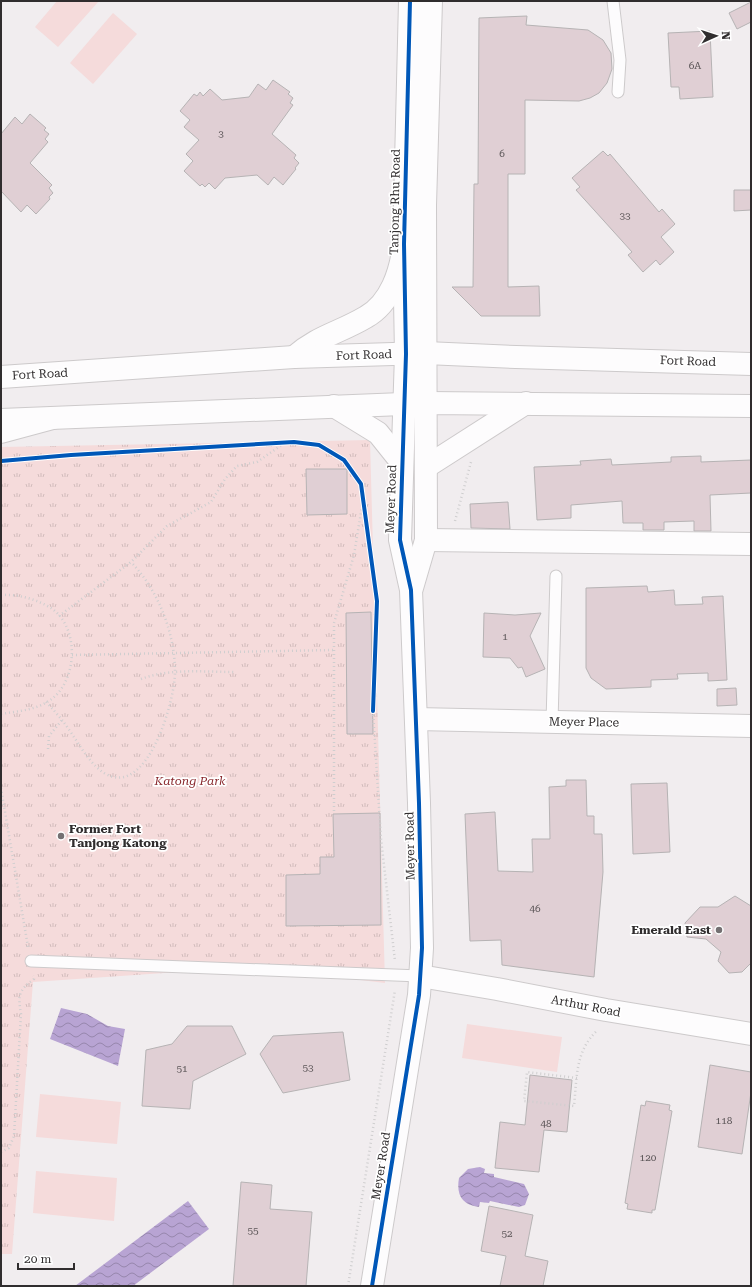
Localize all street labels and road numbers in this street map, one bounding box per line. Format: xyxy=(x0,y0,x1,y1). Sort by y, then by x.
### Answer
street label: Tanjong Rhu Road xyxy=(387,149,403,255)
street label: Fort Road xyxy=(336,347,393,363)
street label: Fort Road xyxy=(660,353,717,369)
street label: Fort Road xyxy=(12,366,69,382)
street label: Meyer Road xyxy=(383,464,399,534)
street label: Meyer Place xyxy=(549,714,620,730)
street label: Meyer Road xyxy=(402,811,418,880)
street label: Arthur Road xyxy=(550,992,622,1020)
street label: Meyer Road xyxy=(369,1131,393,1201)

